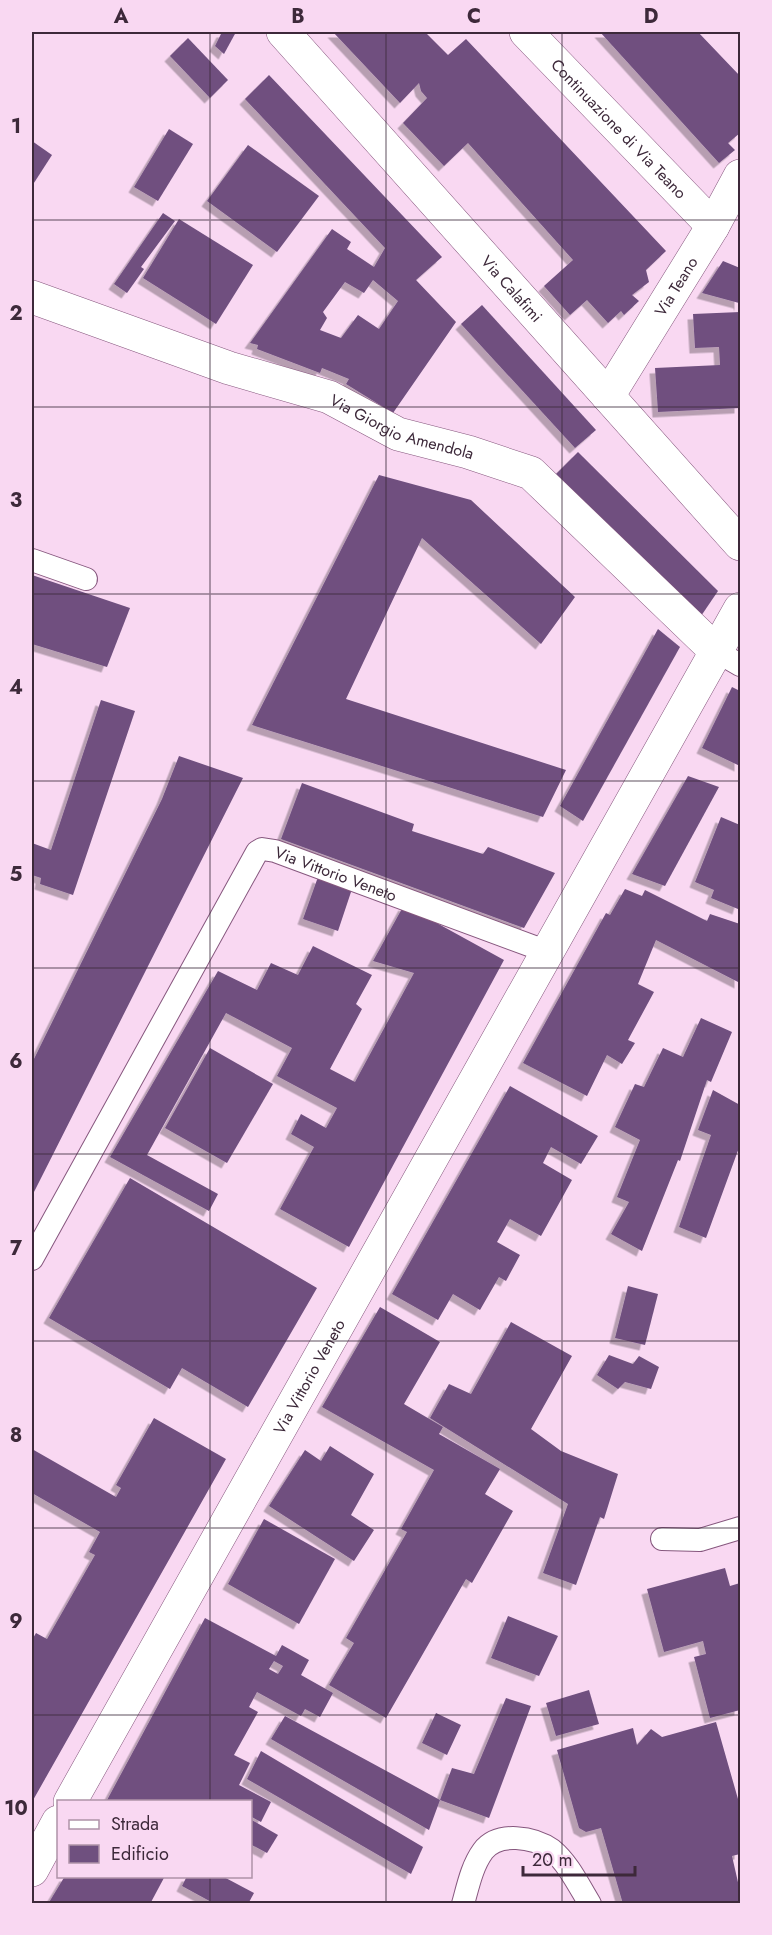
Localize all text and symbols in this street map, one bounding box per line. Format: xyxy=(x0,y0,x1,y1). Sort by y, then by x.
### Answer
text: A xyxy=(113,2,129,31)
text: B xyxy=(291,2,305,31)
text: C xyxy=(467,2,481,31)
text: D xyxy=(644,2,658,31)
street label: Continuazione di Via Teano xyxy=(546,53,692,204)
text: 1 xyxy=(11,112,21,141)
street label: Via Calafimi xyxy=(476,250,548,327)
street label: Via Teano xyxy=(649,252,703,320)
text: 2 xyxy=(9,299,23,328)
street label: Via Giorgio Amendola xyxy=(326,388,477,465)
text: 3 xyxy=(10,486,22,515)
text: 4 xyxy=(9,673,23,702)
street label: Via Vittorio Veneto xyxy=(272,840,400,907)
text: 5 xyxy=(10,860,23,889)
text: 6 xyxy=(9,1047,23,1076)
text: 7 xyxy=(10,1234,23,1263)
street label: Via Vittorio Veneto xyxy=(267,1315,351,1438)
text: 8 xyxy=(10,1421,22,1450)
text: 9 xyxy=(9,1607,23,1636)
text: 10 xyxy=(4,1794,28,1823)
legend xyxy=(57,1800,252,1878)
text: Strada xyxy=(111,1811,159,1837)
scale bar xyxy=(523,1839,636,1877)
text: Edificio xyxy=(111,1841,169,1867)
text: 20 m xyxy=(532,1847,572,1873)

